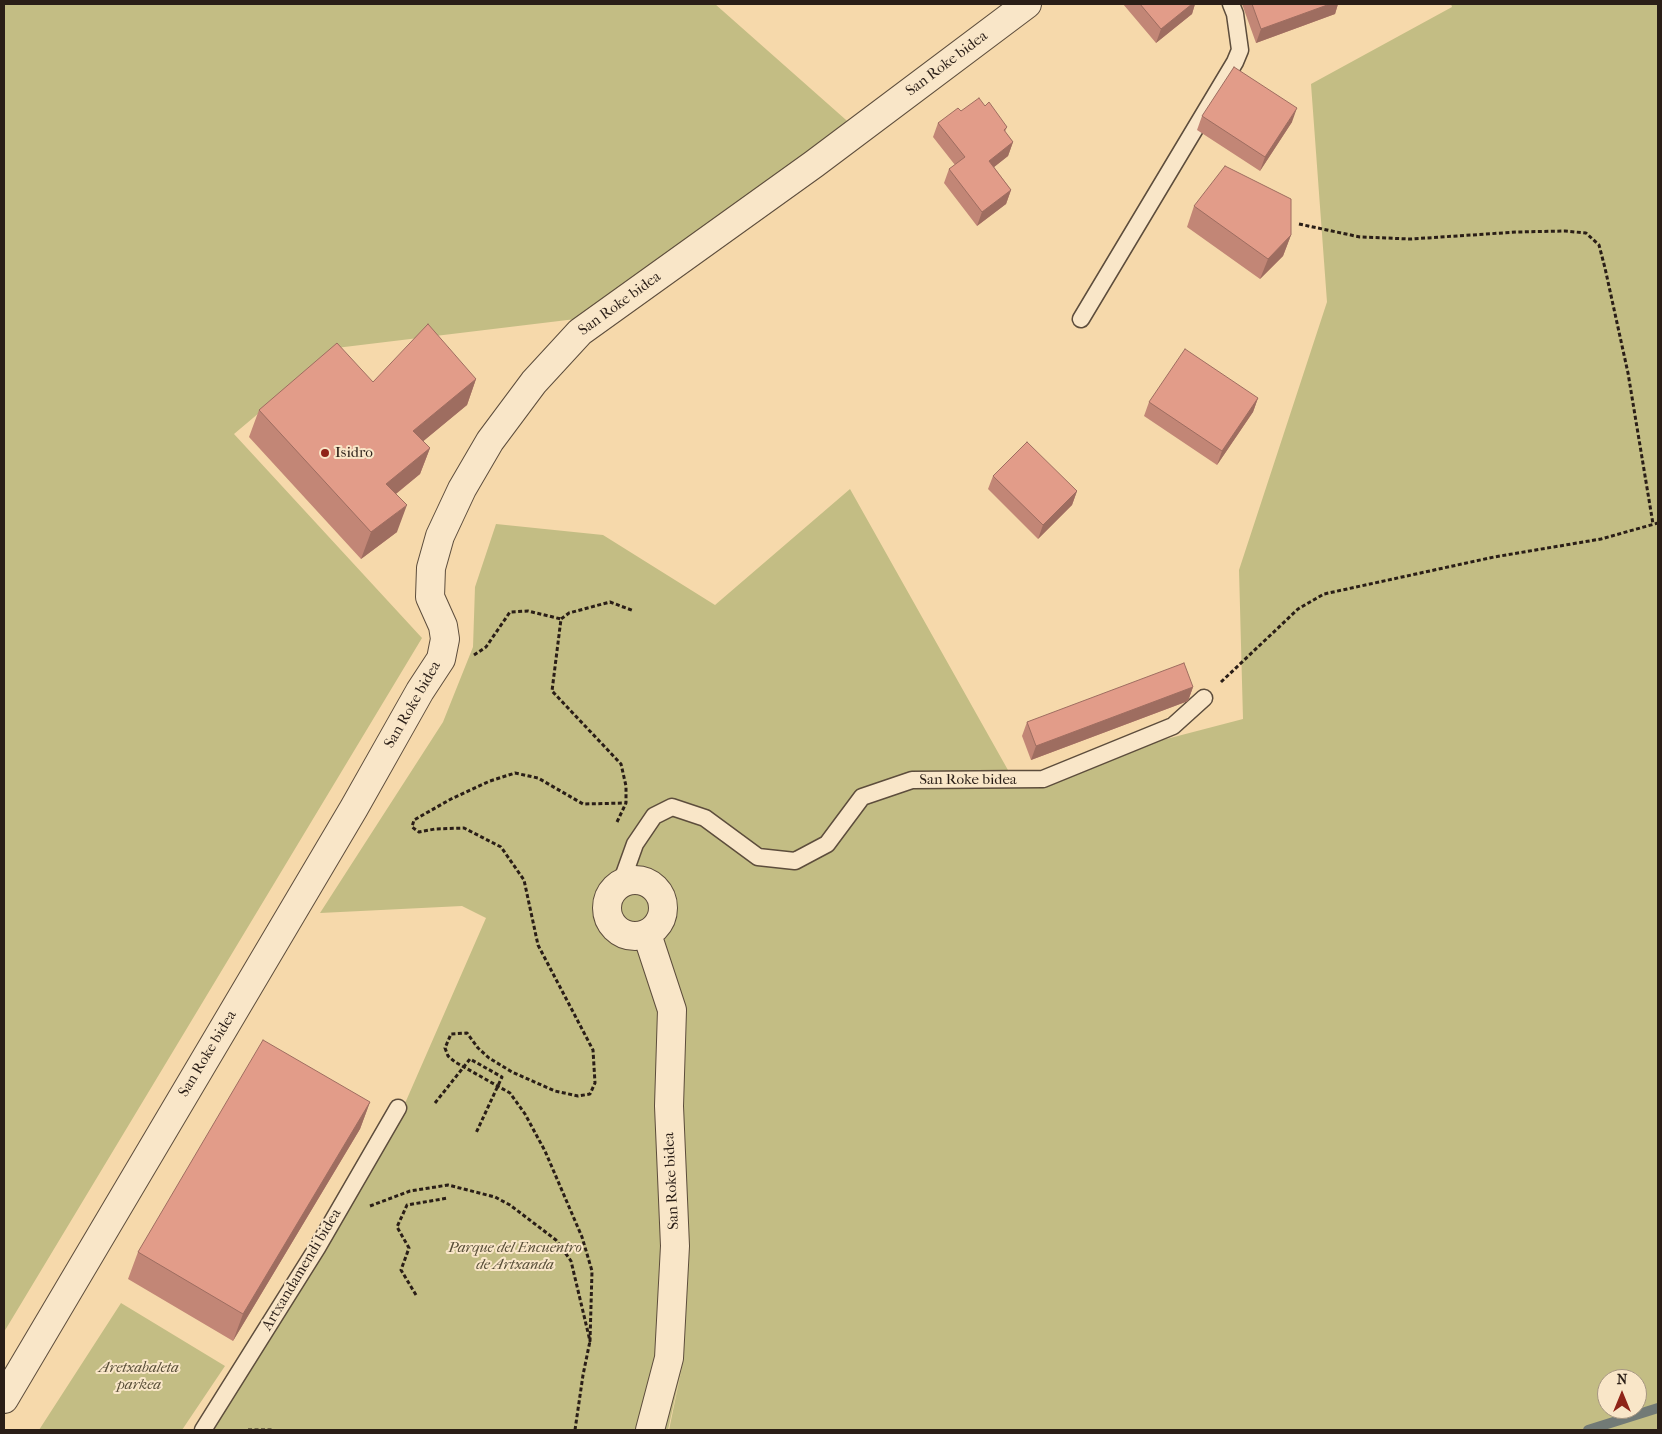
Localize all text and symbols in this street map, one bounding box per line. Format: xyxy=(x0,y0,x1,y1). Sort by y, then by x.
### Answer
street label: San Roke bidea xyxy=(903,27,991,101)
street label: San Roke bidea xyxy=(575,268,665,340)
place label: Isidro xyxy=(335,444,373,462)
marker: Isidro xyxy=(319,447,331,459)
street label: San Roke bidea xyxy=(381,658,445,752)
street label: San Roke bidea xyxy=(919,771,1017,789)
street label: San Roke bidea xyxy=(175,1008,241,1100)
street label: San Roke bidea xyxy=(660,1132,684,1230)
street label: Artxandamendi bidea xyxy=(259,1206,345,1334)
park label: Parque del Encuentro de Artxanda xyxy=(448,1239,582,1274)
park label: Aretxabaleta parkea xyxy=(99,1359,179,1394)
north arrow xyxy=(1597,1369,1647,1419)
text: N xyxy=(1617,1371,1627,1388)

